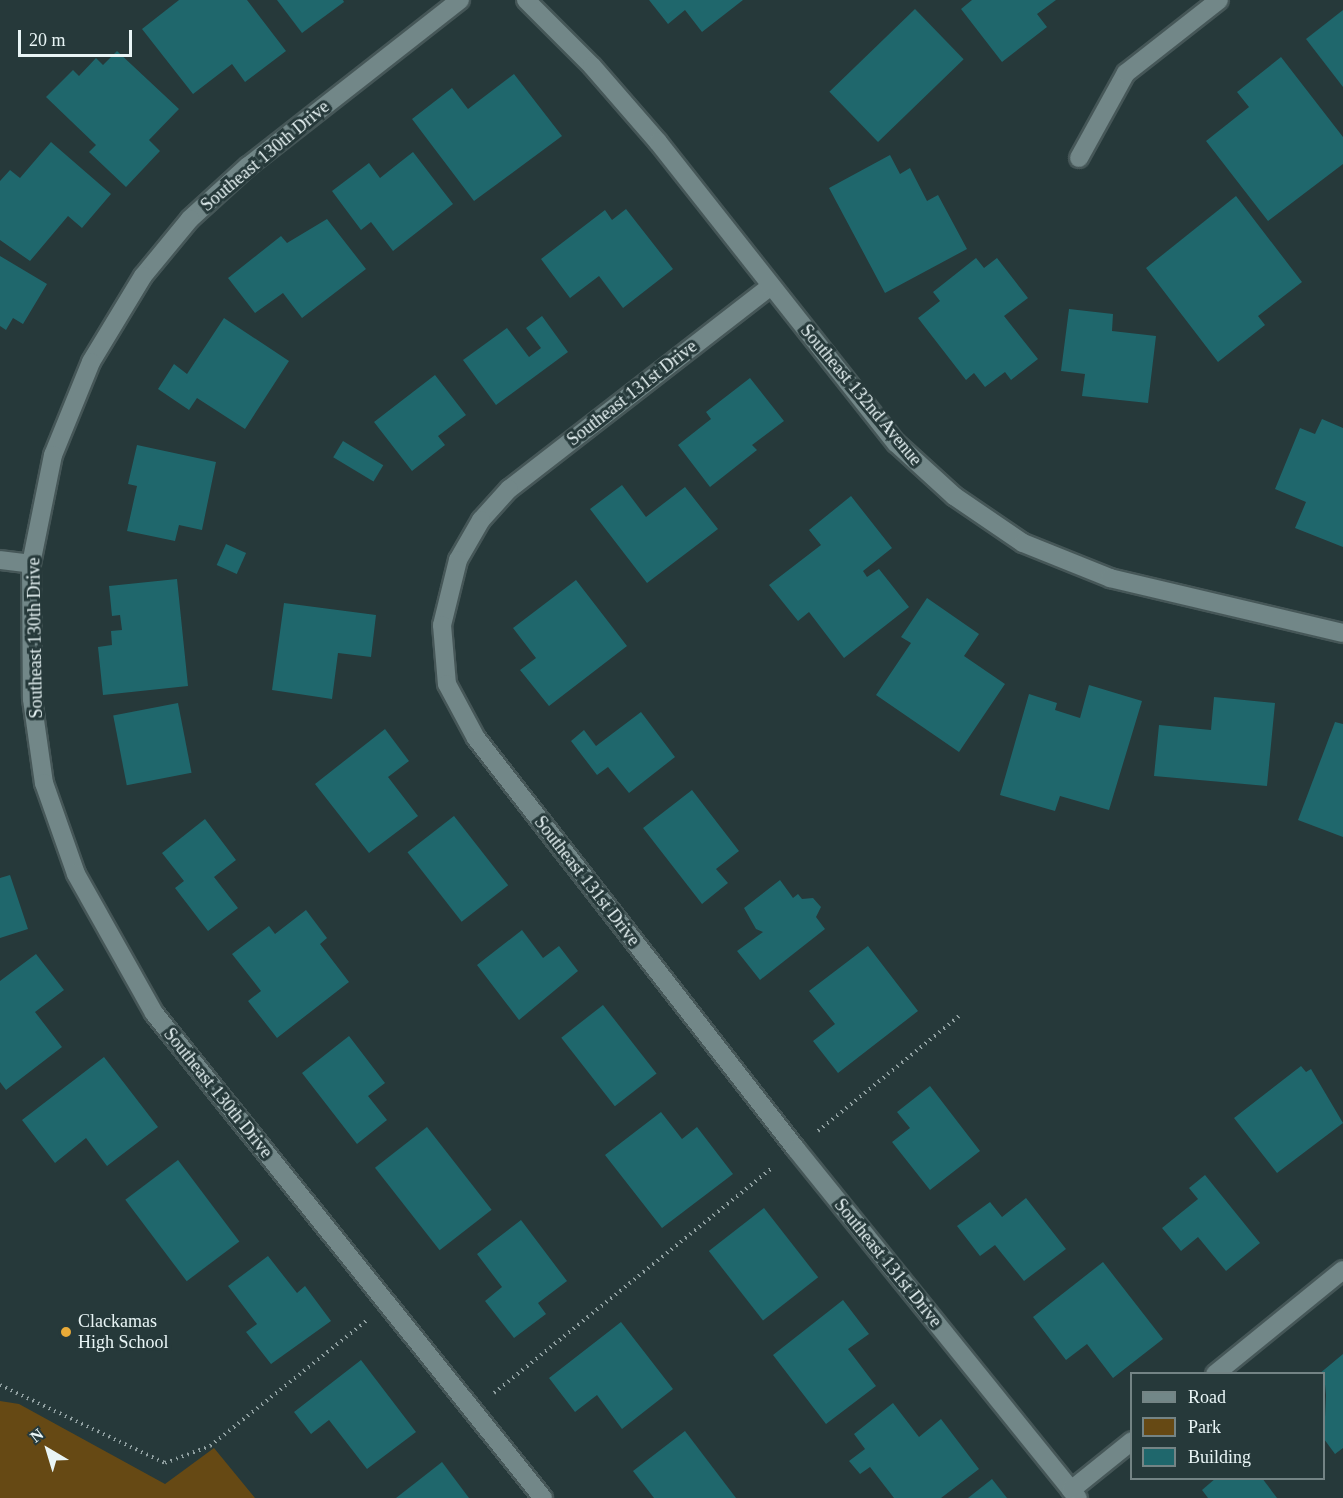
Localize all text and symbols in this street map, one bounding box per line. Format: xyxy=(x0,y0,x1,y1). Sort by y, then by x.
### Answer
scale bar xyxy=(21,18,135,56)
text: 20 m xyxy=(29,30,66,50)
street label: Southeast 130th Drive xyxy=(196,96,334,216)
street label: Southeast 132nd Avenue xyxy=(795,320,927,470)
street label: Southeast 131st Drive xyxy=(563,336,701,450)
street label: Southeast 130th Drive xyxy=(23,557,47,719)
street label: Southeast 131st Drive xyxy=(530,812,644,950)
street label: Southeast 130th Drive xyxy=(159,1024,277,1162)
street label: Southeast 131st Drive xyxy=(830,1194,946,1332)
place label: Clackamas High School xyxy=(78,1311,169,1354)
marker: Clackamas High School xyxy=(59,1325,73,1339)
legend xyxy=(1130,1372,1325,1480)
text: Road xyxy=(1188,1387,1226,1407)
text: Park xyxy=(1188,1417,1221,1437)
north arrow xyxy=(18,1420,78,1480)
text: N xyxy=(27,1425,46,1446)
text: Building xyxy=(1188,1447,1251,1467)

